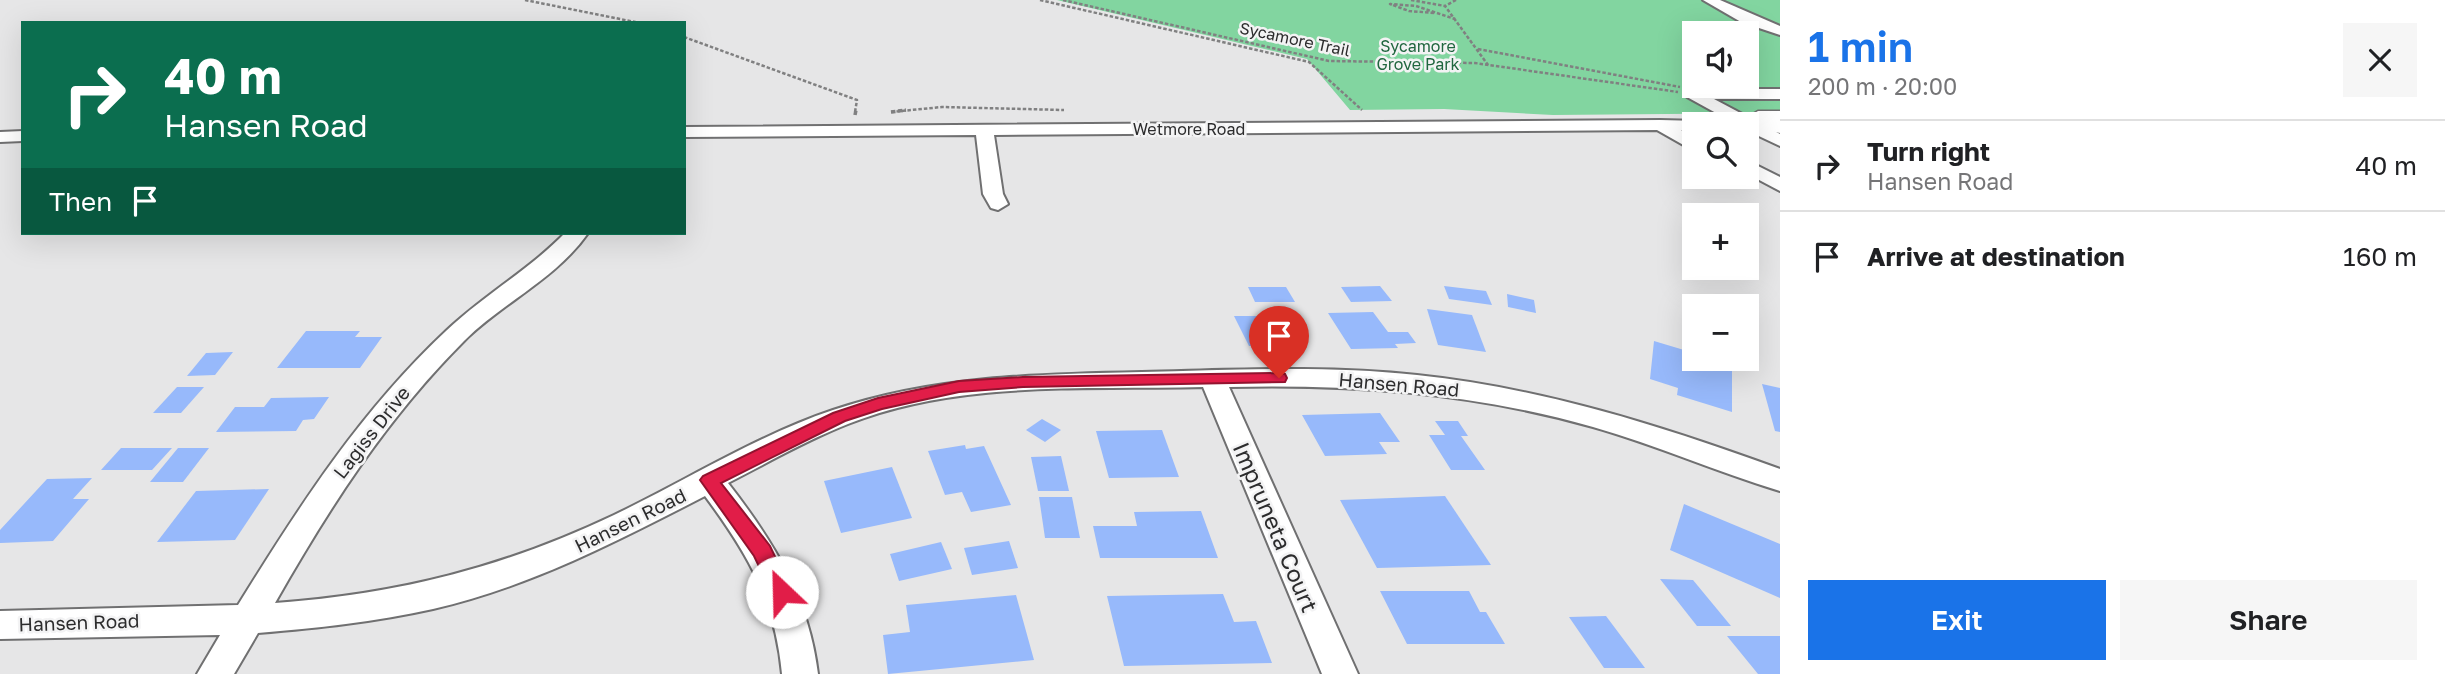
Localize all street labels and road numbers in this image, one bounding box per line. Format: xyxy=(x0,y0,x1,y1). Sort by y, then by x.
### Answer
street label: Sycamore Trail xyxy=(1238,18,1352,60)
street label: Wetmore Road xyxy=(1133,119,1245,139)
street label: Hansen Road xyxy=(1338,367,1460,401)
street label: Lagiss Drive xyxy=(328,381,414,483)
street label: Impruneta Court xyxy=(1228,438,1324,616)
street label: Hansen Road xyxy=(571,483,689,557)
street label: Hansen Road xyxy=(18,608,140,636)

